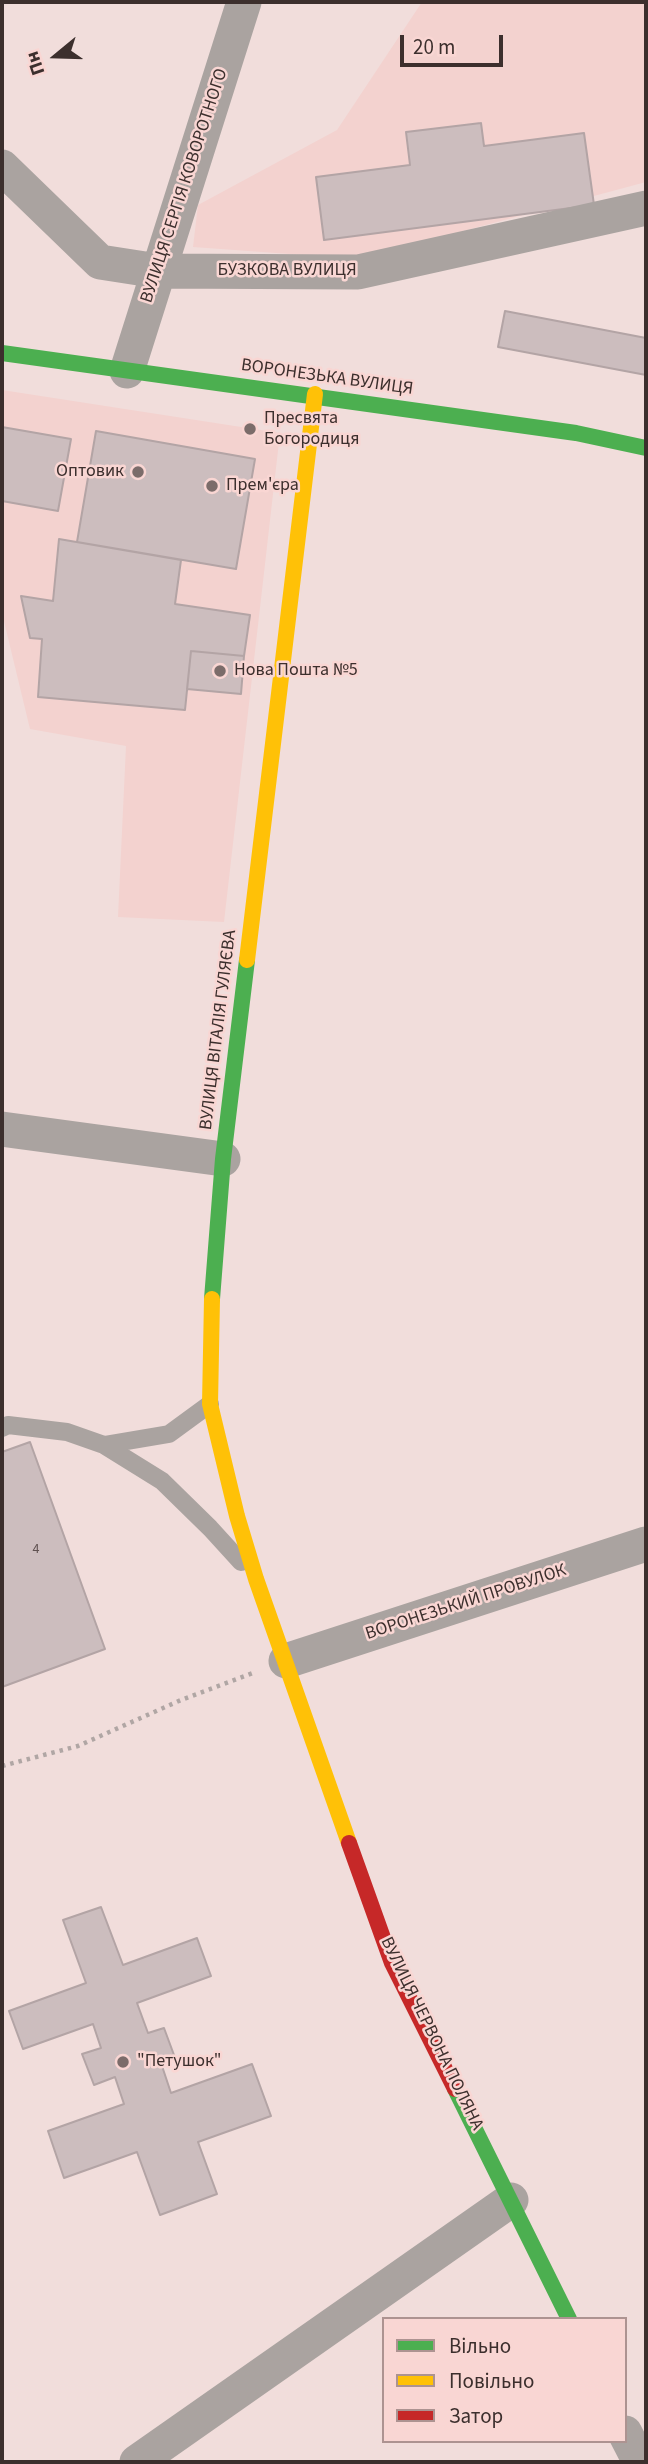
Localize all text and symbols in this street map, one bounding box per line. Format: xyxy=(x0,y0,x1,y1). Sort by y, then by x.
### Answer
north arrow xyxy=(21,21,91,91)
scale bar xyxy=(403,21,506,65)
text: 20 m xyxy=(413,32,455,62)
text: Пн xyxy=(19,47,52,79)
street label: ВУЛИЦЯ СЕРГІЯ КОВОРОТНОГО xyxy=(137,66,233,306)
street label: БУЗКОВА ВУЛИЦЯ xyxy=(217,260,357,282)
street label: ВОРОНЕЗЬКА ВУЛИЦЯ xyxy=(240,355,414,401)
place label: Пресвята Богородиця xyxy=(264,408,359,450)
marker: Пресвята Богородиця xyxy=(242,421,258,437)
place label: Оптовик xyxy=(56,461,124,483)
marker: Оптовик xyxy=(130,464,146,480)
place label: Прем'єра xyxy=(226,475,299,497)
marker: Прем'єра xyxy=(204,478,220,494)
place label: Нова Пошта №5 xyxy=(234,660,358,682)
marker: Нова Пошта №5 xyxy=(212,663,228,679)
street label: ВУЛИЦЯ ВІТАЛІЯ ГУЛЯЄВА xyxy=(196,929,242,1131)
house number: 4 xyxy=(33,1542,39,1558)
street label: ВОРОНЕЗЬКИЙ ПРОВУЛОК xyxy=(363,1560,569,1646)
street label: ВУЛИЦЯ ЧЕРВОНА ПОЛЯНА xyxy=(375,1934,487,2134)
place label: "Петушок" xyxy=(137,2051,222,2073)
marker: "Петушок" xyxy=(115,2054,131,2070)
legend xyxy=(382,2317,627,2443)
text: Вільно xyxy=(449,2331,511,2361)
text: Повільно xyxy=(449,2366,534,2396)
text: Затор xyxy=(449,2401,503,2431)

